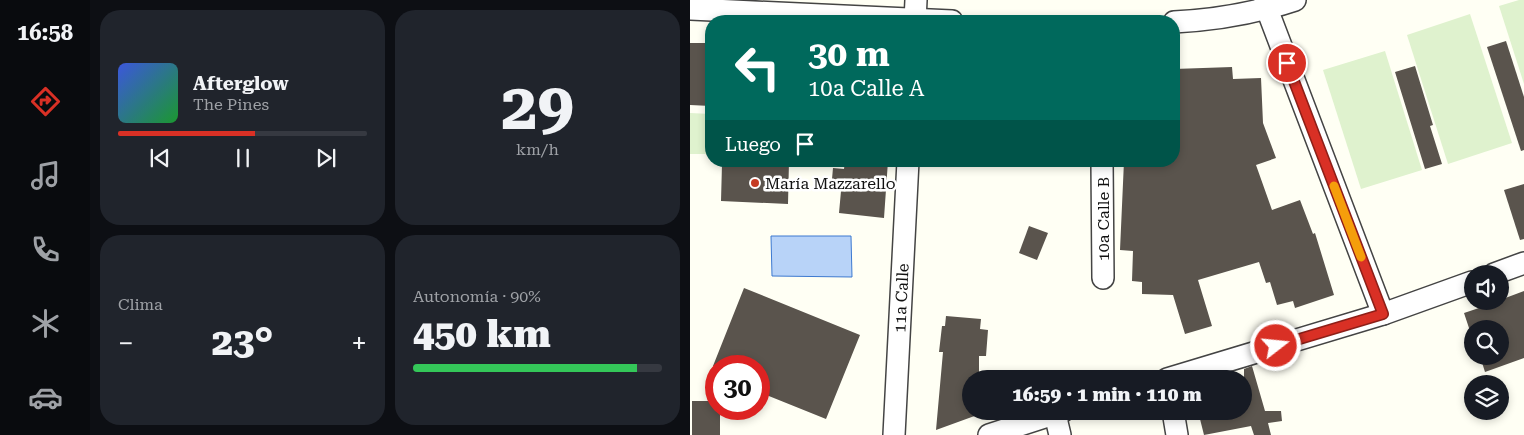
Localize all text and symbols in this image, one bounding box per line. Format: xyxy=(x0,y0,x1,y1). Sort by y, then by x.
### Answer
text: 16:58 xyxy=(17,20,73,45)
text: 30 m xyxy=(808,34,890,75)
icon: left xyxy=(725,35,790,100)
pin xyxy=(1266,42,1308,84)
icon: arrive xyxy=(1273,49,1301,77)
text: 29 xyxy=(501,69,574,145)
text: Afterglow xyxy=(193,72,289,95)
text: 10a Calle A xyxy=(808,76,924,101)
icon: directions xyxy=(28,84,63,119)
text: The Pines xyxy=(193,95,269,114)
icon: arrive xyxy=(791,130,819,158)
text: Luego xyxy=(725,133,781,156)
text: km/h xyxy=(516,140,559,159)
icon: previous xyxy=(146,144,174,172)
icon: pause xyxy=(229,144,257,172)
icon: next xyxy=(312,144,340,172)
icon: music xyxy=(28,158,63,193)
place label: María Mazzarello xyxy=(765,174,896,193)
marker: María Mazzarello xyxy=(749,177,761,189)
street label: 10a Calle B xyxy=(1094,177,1113,261)
icon: phone xyxy=(28,232,63,267)
street label: 11a Calle xyxy=(890,263,913,333)
map controls xyxy=(1464,265,1509,420)
button: sound xyxy=(1464,265,1509,310)
text: Autonomía · 90% xyxy=(413,287,541,306)
text: Clima xyxy=(118,295,163,314)
icon: climate xyxy=(28,306,63,341)
text: 450 km xyxy=(413,312,551,356)
position arrow xyxy=(1249,319,1301,371)
text: 23° xyxy=(212,320,273,364)
button: search xyxy=(1464,320,1509,365)
text: − xyxy=(118,327,134,360)
text: + xyxy=(351,327,367,360)
speed limit sign: 30 xyxy=(705,355,770,420)
button: layers xyxy=(1464,375,1509,420)
icon: car xyxy=(28,380,63,415)
text: 16:59 · 1 min · 110 m xyxy=(1012,383,1202,406)

